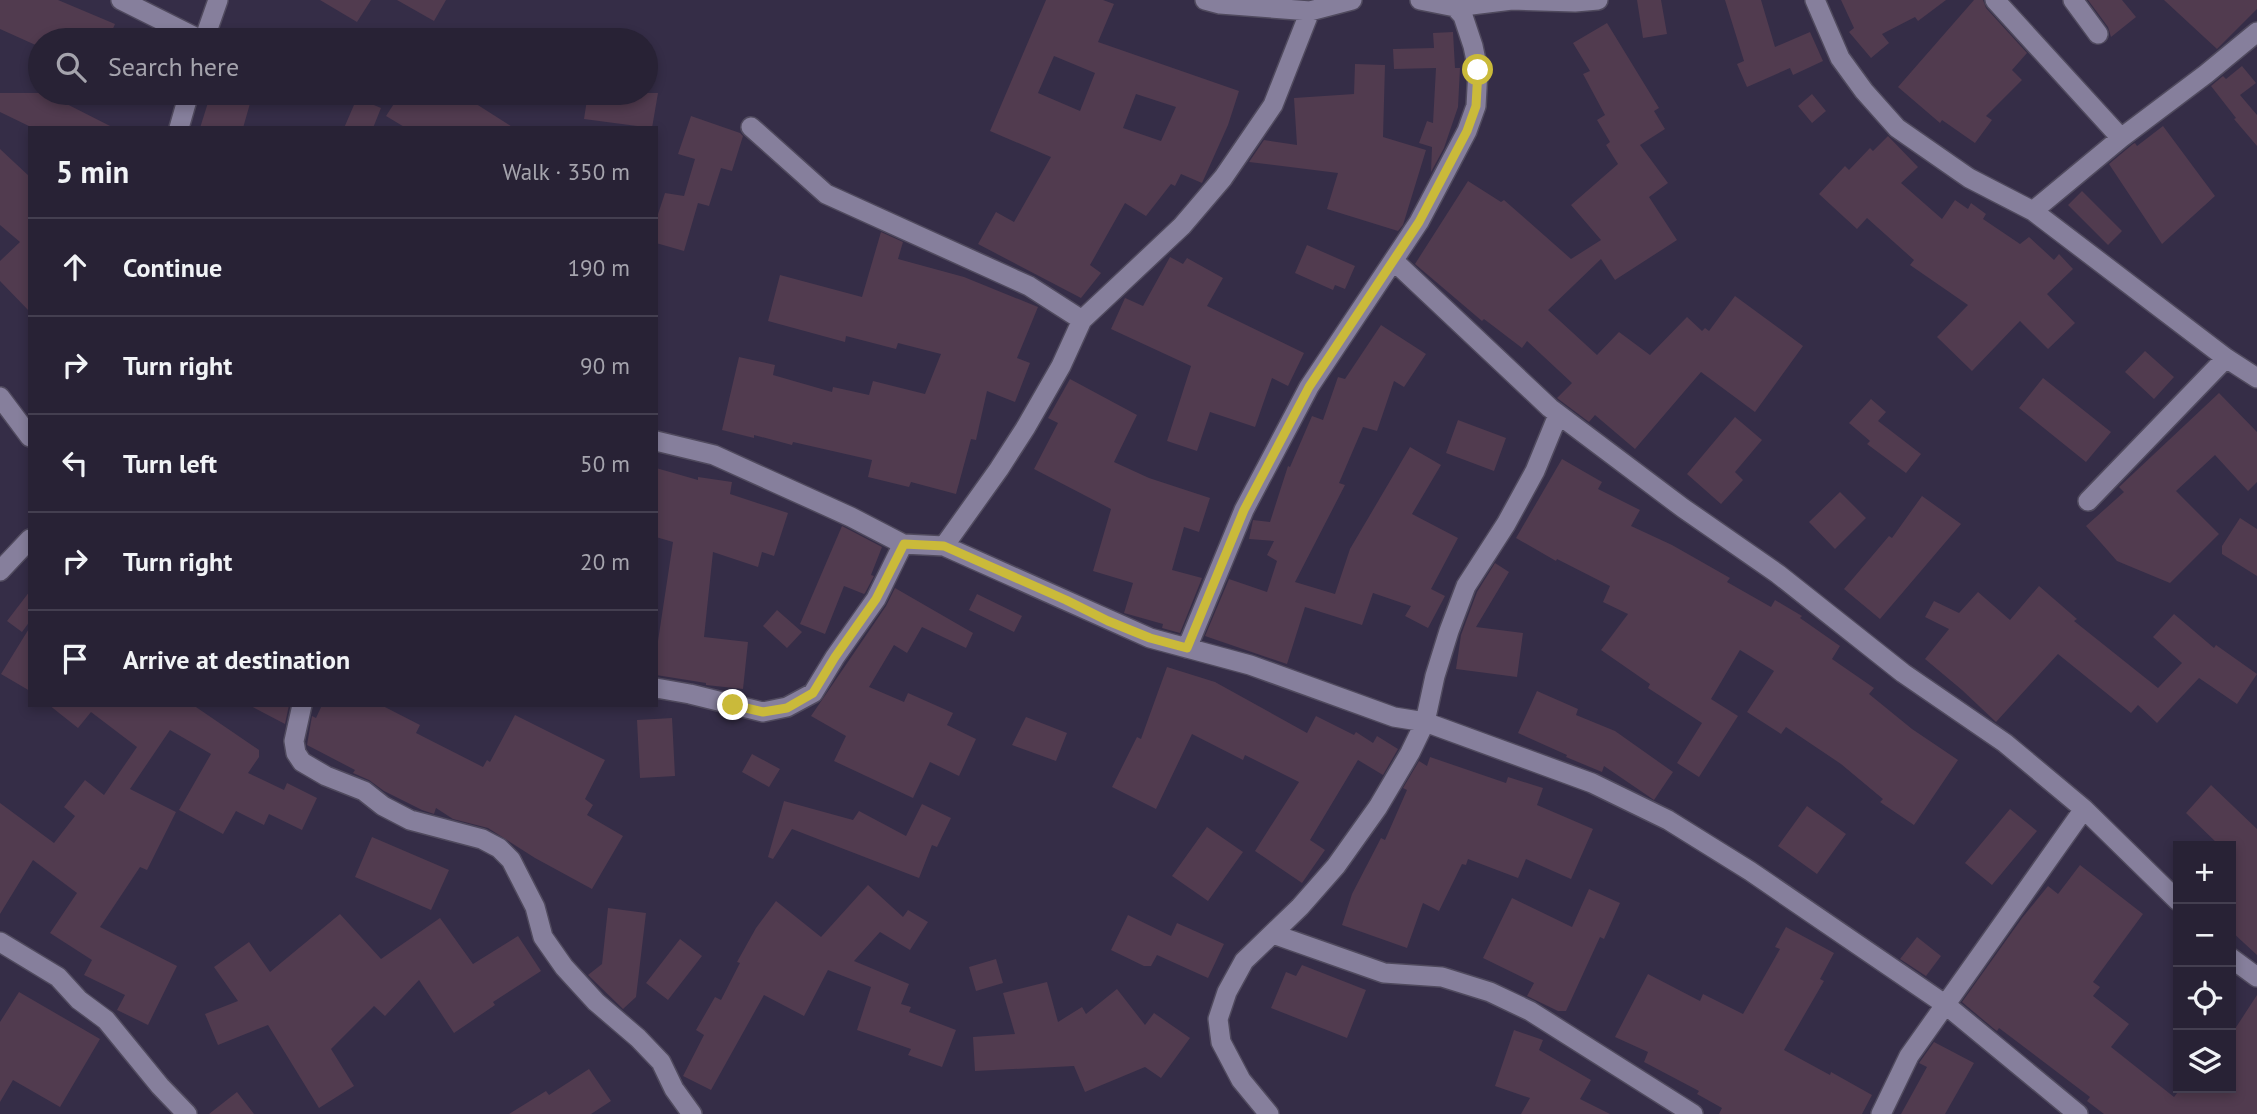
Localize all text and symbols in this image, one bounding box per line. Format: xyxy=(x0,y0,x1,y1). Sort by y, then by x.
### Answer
search box xyxy=(28,28,658,105)
icon: search xyxy=(52,48,90,86)
text: Search here xyxy=(108,50,239,83)
route start xyxy=(1462,54,1493,85)
text: 5 min xyxy=(56,152,129,191)
text: Walk · 350 m xyxy=(503,157,630,186)
icon: ahead xyxy=(56,248,94,286)
text: Continue xyxy=(123,251,222,284)
text: 190 m xyxy=(568,253,630,282)
icon: right xyxy=(56,346,94,384)
text: Turn right xyxy=(123,349,232,382)
text: 90 m xyxy=(580,351,630,380)
icon: left xyxy=(56,444,94,482)
text: Turn left xyxy=(123,447,217,480)
text: 50 m xyxy=(580,449,630,478)
icon: right xyxy=(56,542,94,580)
text: Turn right xyxy=(123,545,232,578)
text: 20 m xyxy=(580,547,630,576)
icon: arrive xyxy=(56,640,94,678)
text: Arrive at destination xyxy=(123,643,350,676)
route end xyxy=(717,689,748,720)
map controls xyxy=(2173,841,2236,1093)
button: + xyxy=(2173,841,2236,904)
button: − xyxy=(2173,904,2236,967)
button: locate xyxy=(2173,967,2236,1030)
button: layers xyxy=(2173,1030,2236,1093)

